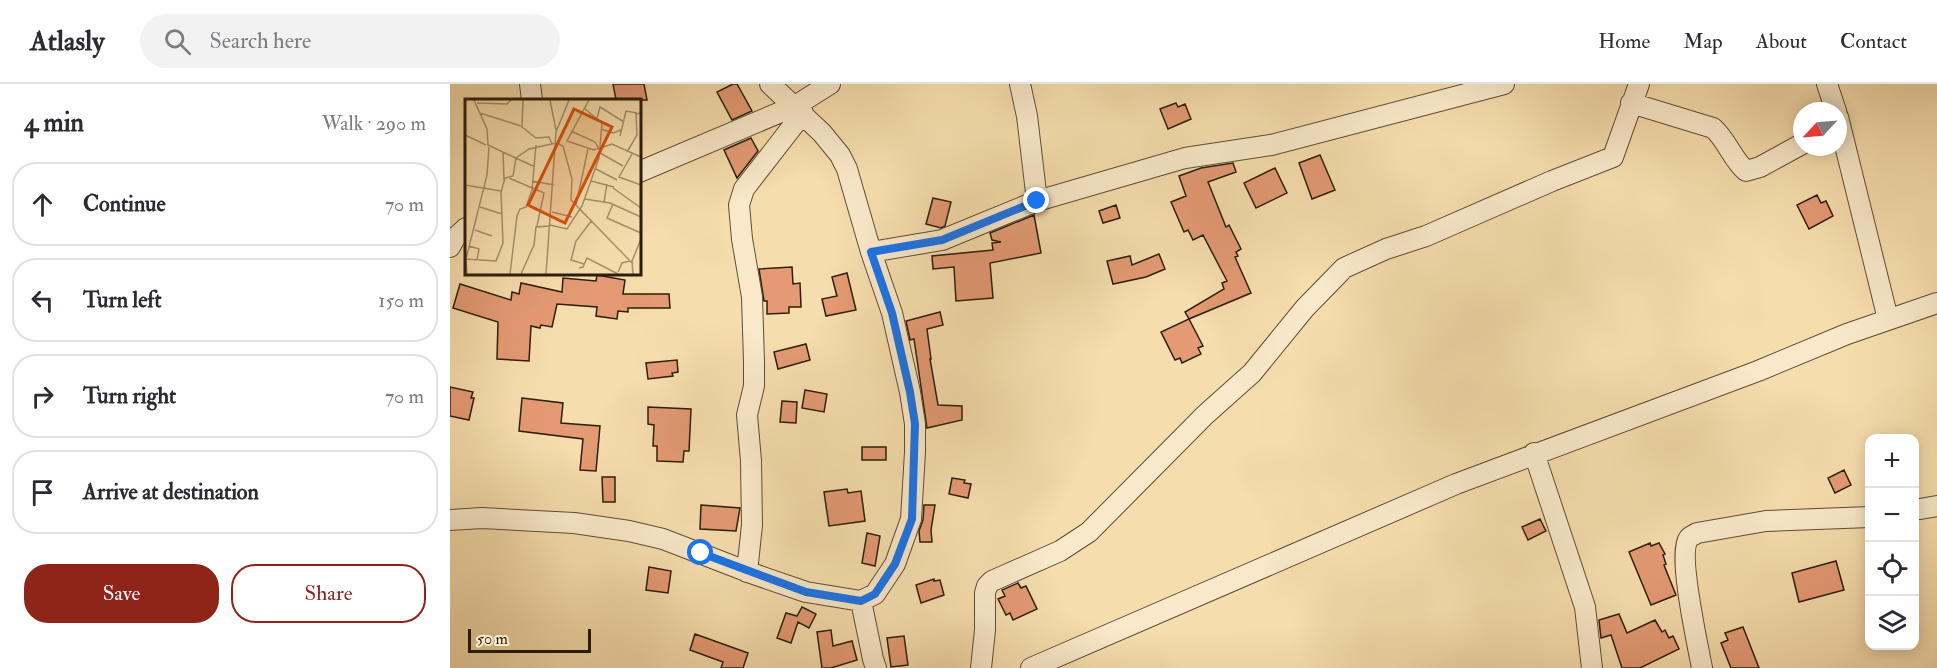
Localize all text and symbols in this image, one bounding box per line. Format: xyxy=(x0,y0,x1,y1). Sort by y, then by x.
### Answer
search box xyxy=(140,14,560,68)
text: Atlasly xyxy=(30,24,104,59)
icon: search xyxy=(161,25,194,58)
text: Search here xyxy=(209,27,311,55)
text: Home xyxy=(1598,28,1650,55)
text: Map xyxy=(1683,28,1723,55)
text: About xyxy=(1756,28,1807,55)
text: Contact xyxy=(1840,28,1907,55)
inset map xyxy=(465,99,640,274)
north arrow xyxy=(1793,102,1847,156)
text: 4 min xyxy=(24,107,84,139)
text: Walk · 290 m xyxy=(322,111,426,136)
route end xyxy=(1023,187,1049,213)
icon: ahead xyxy=(26,188,59,221)
text: Continue xyxy=(83,190,166,218)
text: 70 m xyxy=(385,192,424,217)
icon: left xyxy=(26,284,59,317)
text: Turn left xyxy=(83,286,162,314)
text: 150 m xyxy=(378,288,424,313)
icon: right xyxy=(26,380,59,413)
text: Turn right xyxy=(83,382,176,410)
text: 70 m xyxy=(385,384,424,409)
map controls xyxy=(1865,434,1919,650)
button: + xyxy=(1865,434,1919,488)
icon: arrive xyxy=(26,476,59,509)
text: Arrive at destination xyxy=(83,478,259,506)
button: − xyxy=(1865,488,1919,542)
route start xyxy=(687,539,713,565)
button: locate xyxy=(1865,542,1919,596)
button: Save xyxy=(24,564,219,623)
button: Share xyxy=(231,564,426,623)
button: layers xyxy=(1865,596,1919,650)
scale bar xyxy=(468,626,591,654)
text: 50 m xyxy=(477,629,508,649)

